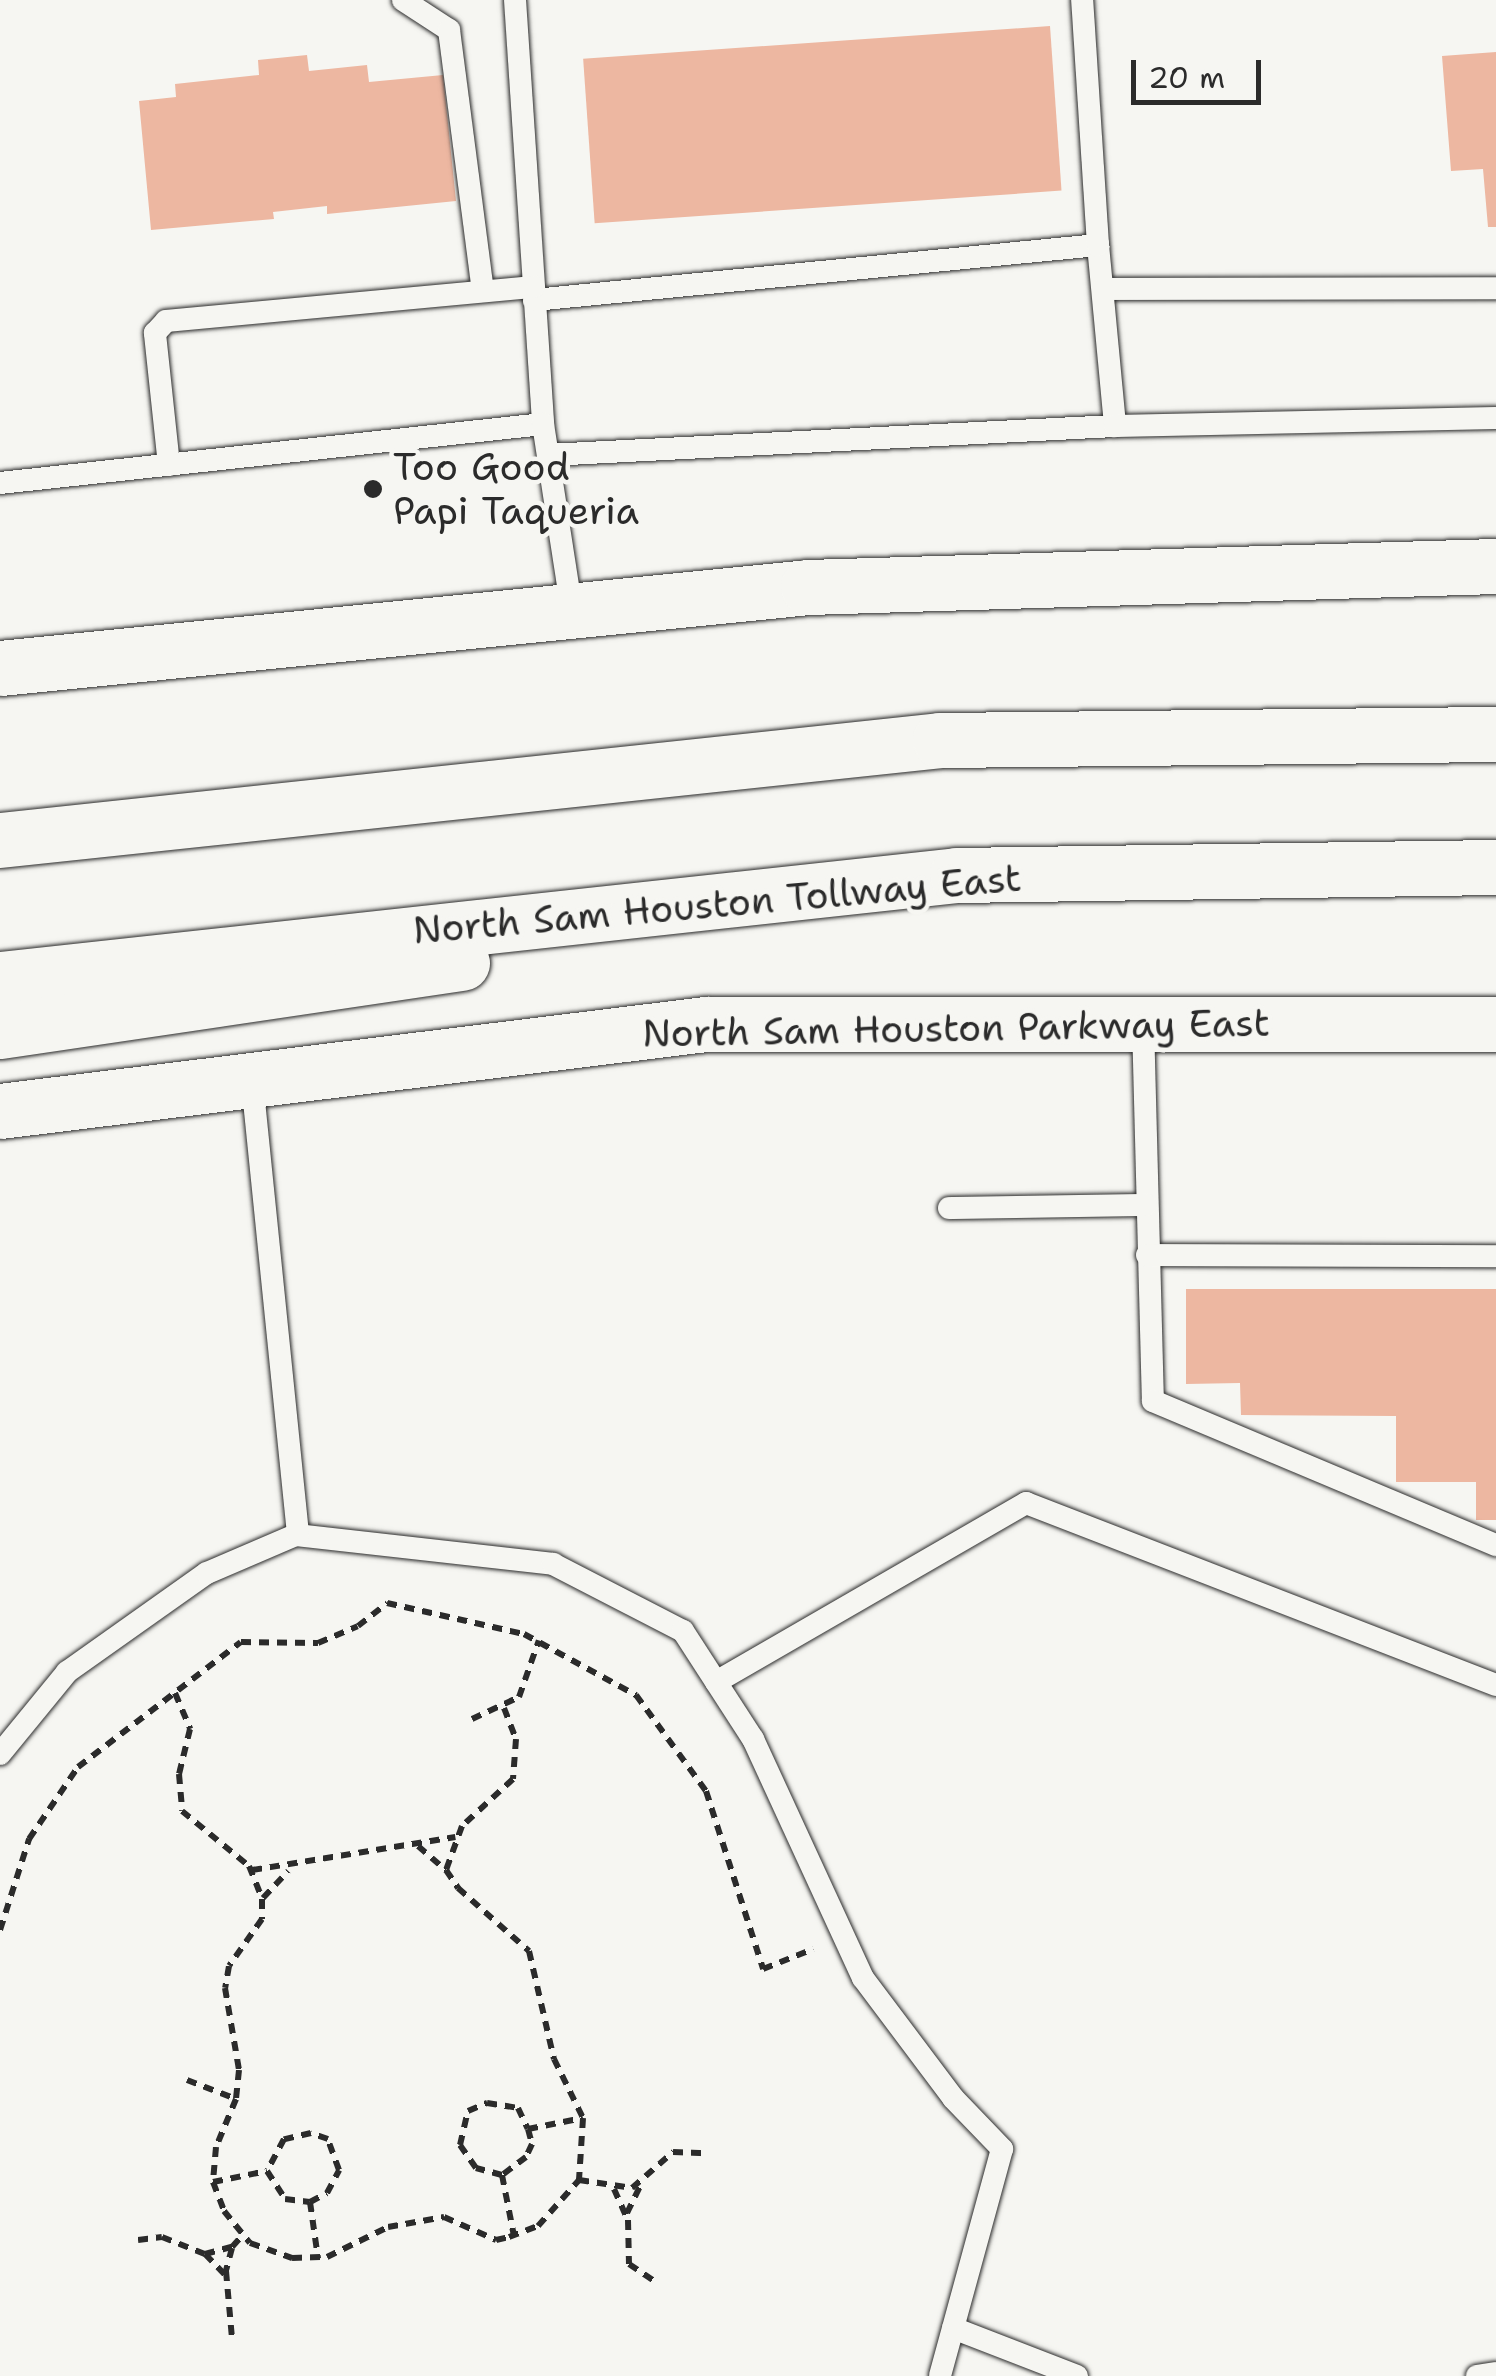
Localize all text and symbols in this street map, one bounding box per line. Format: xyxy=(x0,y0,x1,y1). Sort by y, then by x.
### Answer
scale bar xyxy=(1136,40,1266,102)
text: 20 m xyxy=(1148,57,1225,98)
place label: Too Good Papi Taqueria xyxy=(393,444,639,534)
marker: Too Good Papi Taqueria xyxy=(362,478,384,500)
street label: North Sam Houston Tollway East xyxy=(411,855,1023,953)
street label: North Sam Houston Parkway East xyxy=(642,1000,1270,1056)

